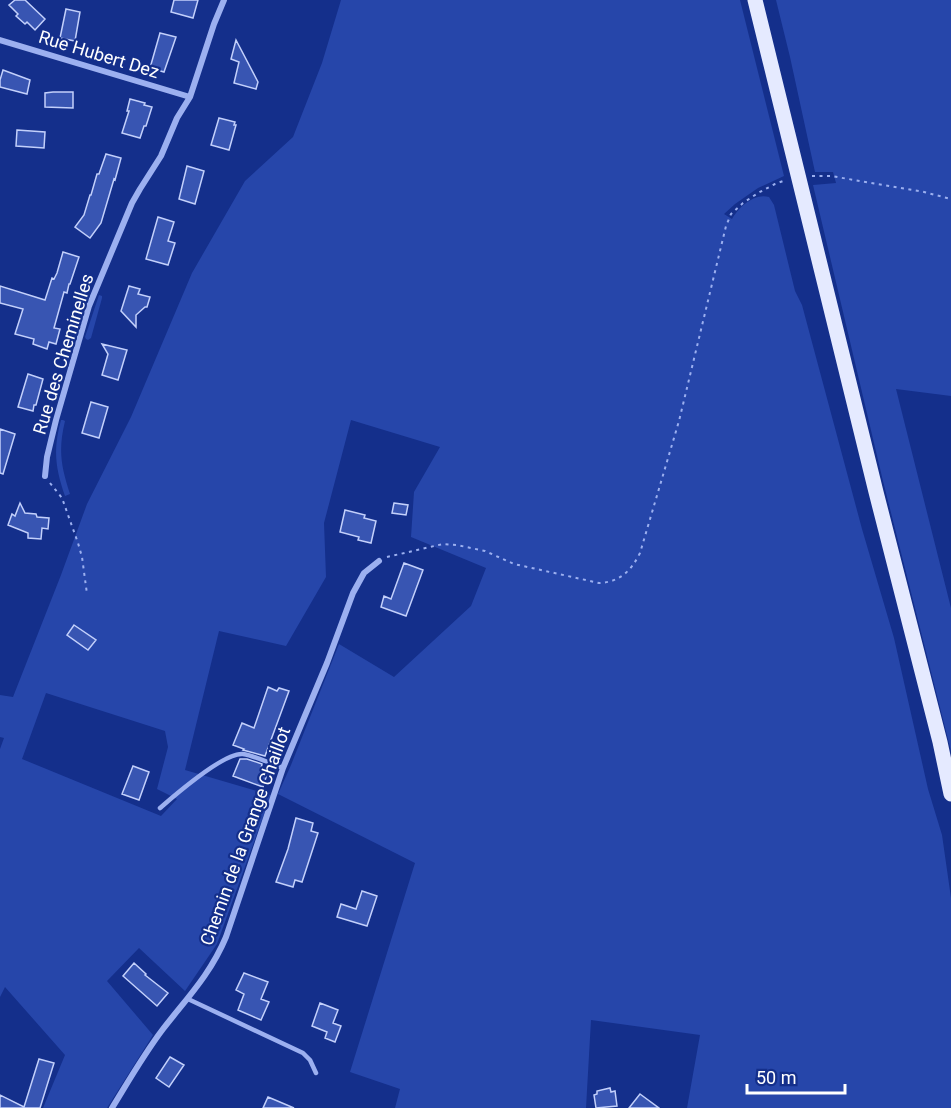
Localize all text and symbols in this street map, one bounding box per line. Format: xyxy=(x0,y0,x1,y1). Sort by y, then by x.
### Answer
street label: Rue Hubert Dez xyxy=(36,26,162,82)
street label: Rue des Cheminelles xyxy=(29,271,97,437)
street label: Chemin de la Grange Chaillot xyxy=(196,724,294,948)
scale bar xyxy=(747,1057,844,1095)
text: 50 m xyxy=(756,1067,796,1088)

